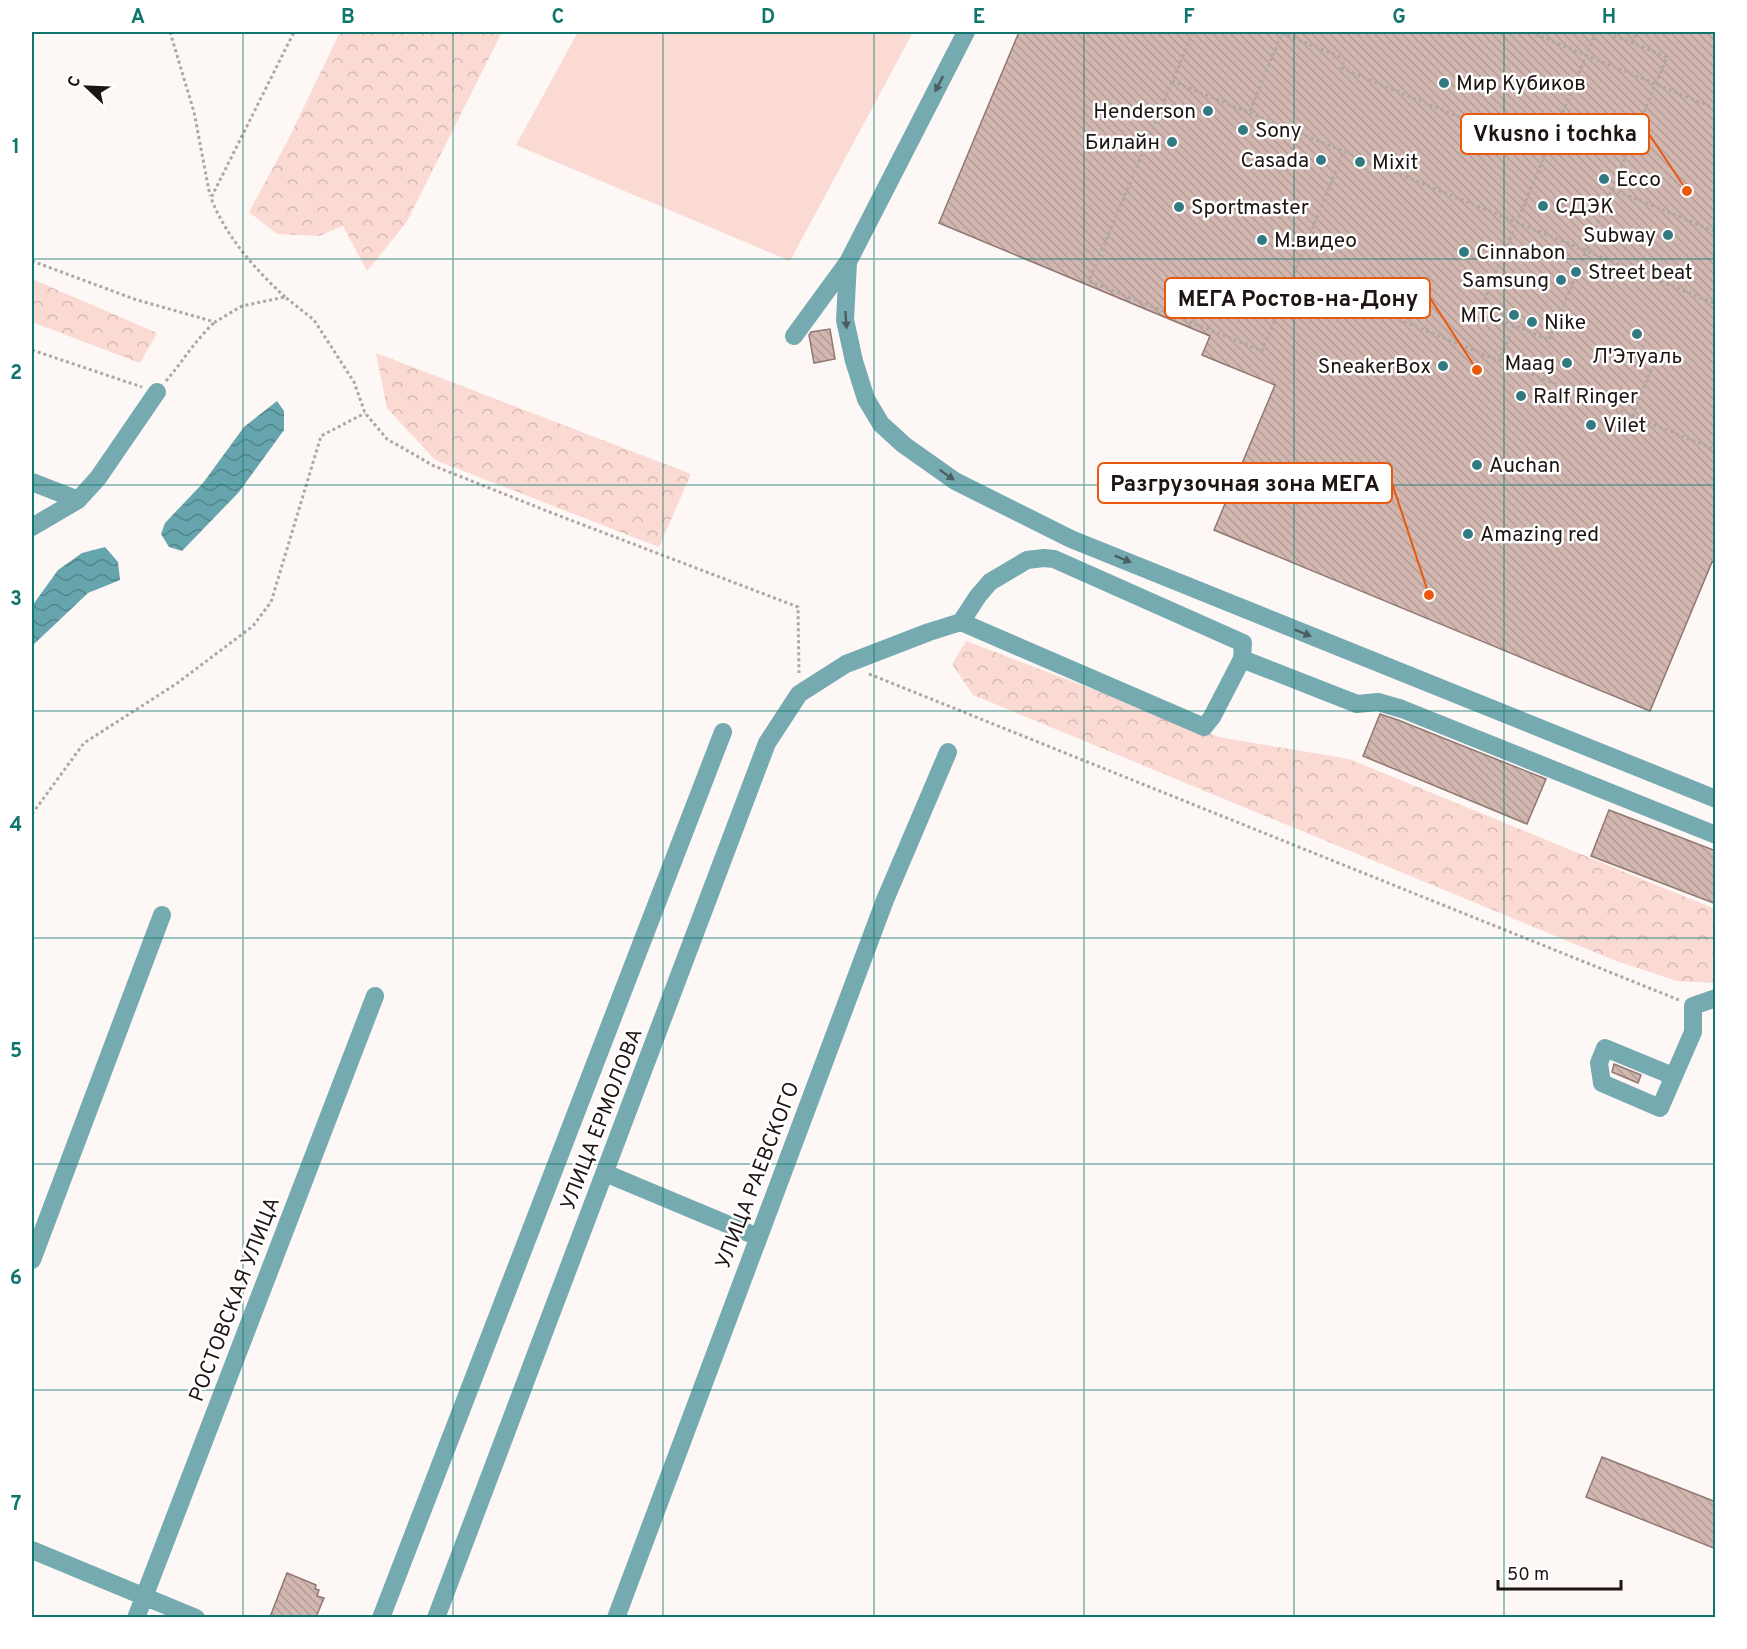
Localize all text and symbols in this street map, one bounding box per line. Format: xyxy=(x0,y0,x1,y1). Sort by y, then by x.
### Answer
text: A xyxy=(131,5,145,31)
text: B xyxy=(341,5,355,31)
text: C xyxy=(552,5,564,31)
text: D xyxy=(761,5,775,31)
text: E xyxy=(973,5,985,31)
text: F xyxy=(1183,5,1195,31)
text: G xyxy=(1392,5,1406,31)
text: H xyxy=(1602,5,1616,31)
north arrow xyxy=(57,57,117,117)
place label: Мир Кубиков xyxy=(1456,71,1586,98)
text: С xyxy=(64,73,86,91)
one-way arrow xyxy=(934,75,944,92)
marker: Мир Кубиков xyxy=(1437,76,1451,90)
place label: Henderson xyxy=(1093,99,1196,126)
marker: Henderson xyxy=(1201,104,1215,118)
callout: Vkusno i tochka xyxy=(1461,114,1649,154)
place label: Sony xyxy=(1255,118,1302,145)
text: Vkusno i tochka xyxy=(1473,122,1637,149)
marker: Sony xyxy=(1236,123,1250,137)
place label: Билайн xyxy=(1085,130,1160,157)
text: 1 xyxy=(12,135,20,161)
marker: Билайн xyxy=(1165,135,1179,149)
place label: Casada xyxy=(1241,148,1309,175)
place label: Mixit xyxy=(1372,150,1418,177)
marker: Casada xyxy=(1314,153,1328,167)
marker: Mixit xyxy=(1353,155,1367,169)
place label: Ecco xyxy=(1616,167,1661,194)
marker: Ecco xyxy=(1597,172,1611,186)
place label: СДЭК xyxy=(1555,194,1614,221)
place label: Sportmaster xyxy=(1191,195,1309,222)
marker: СДЭК xyxy=(1536,199,1550,213)
marker: Sportmaster xyxy=(1172,200,1186,214)
place label: Subway xyxy=(1583,223,1656,250)
place label: М.видео xyxy=(1274,228,1357,255)
marker: Subway xyxy=(1661,228,1675,242)
marker: М.видео xyxy=(1255,233,1269,247)
place label: Cinnabon xyxy=(1476,240,1566,267)
marker: Cinnabon xyxy=(1457,245,1471,259)
place label: Street beat xyxy=(1588,260,1693,287)
marker: Street beat xyxy=(1569,265,1583,279)
place label: Samsung xyxy=(1462,268,1549,295)
marker: Samsung xyxy=(1554,273,1568,287)
callout: МЕГА Ростов-на-Дону xyxy=(1165,278,1430,318)
text: МЕГА Ростов-на-Дону xyxy=(1178,287,1418,314)
place label: МТС xyxy=(1460,303,1502,330)
marker: МТС xyxy=(1507,308,1521,322)
place label: Nike xyxy=(1544,310,1586,337)
one-way arrow xyxy=(841,311,851,330)
marker: Nike xyxy=(1525,315,1539,329)
marker: Л'Этуаль xyxy=(1630,327,1644,341)
place label: Л'Этуаль xyxy=(1592,344,1682,371)
place label: Maag xyxy=(1504,351,1555,378)
place label: SneakerBox xyxy=(1318,354,1431,381)
marker: Maag xyxy=(1560,356,1574,370)
marker: SneakerBox xyxy=(1436,359,1450,373)
text: 2 xyxy=(10,361,22,387)
place label: Ralf Ringer xyxy=(1533,384,1638,411)
marker: Ralf Ringer xyxy=(1514,389,1528,403)
place label: Vilet xyxy=(1603,413,1647,440)
marker: Vilet xyxy=(1584,418,1598,432)
place label: Auchan xyxy=(1489,453,1560,480)
marker: Auchan xyxy=(1470,458,1484,472)
callout: Разгрузочная зона МЕГА xyxy=(1098,463,1392,503)
one-way arrow xyxy=(939,469,955,480)
text: Разгрузочная зона МЕГА xyxy=(1110,472,1380,499)
place label: Amazing red xyxy=(1480,522,1599,549)
marker: Amazing red xyxy=(1461,527,1475,541)
one-way arrow xyxy=(1114,554,1132,564)
text: 3 xyxy=(10,587,22,613)
one-way arrow xyxy=(1295,628,1313,638)
text: 4 xyxy=(10,813,22,839)
street label: УЛИЦА ЕРМОЛОВА xyxy=(555,1025,650,1214)
text: 5 xyxy=(10,1039,22,1065)
street label: УЛИЦА РАЕВСКОГО xyxy=(710,1078,807,1273)
street label: РОСТОВСКАЯ УЛИЦА xyxy=(184,1193,287,1406)
text: 6 xyxy=(10,1266,22,1292)
text: 7 xyxy=(11,1492,21,1518)
scale bar xyxy=(1498,1553,1621,1591)
text: 50 m xyxy=(1507,1564,1549,1587)

